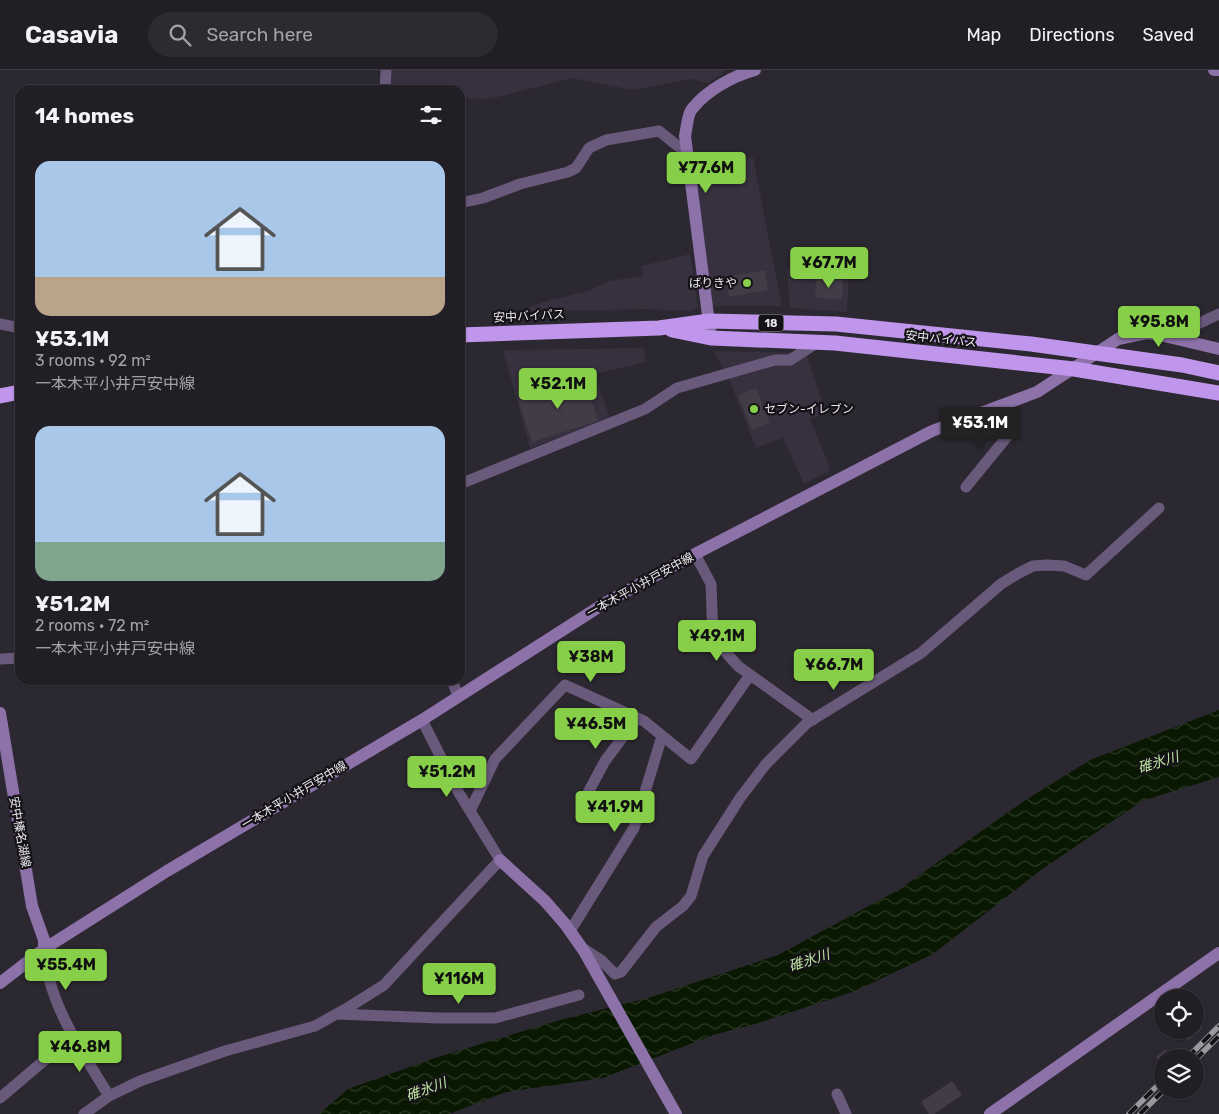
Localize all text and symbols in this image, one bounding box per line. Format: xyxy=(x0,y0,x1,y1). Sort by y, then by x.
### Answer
search box xyxy=(148,12,498,57)
text: Casavia xyxy=(25,21,118,49)
icon: search xyxy=(166,21,194,49)
text: Search here xyxy=(206,23,313,46)
text: Map xyxy=(966,24,1001,46)
text: Directions xyxy=(1029,24,1115,46)
text: Saved xyxy=(1143,24,1194,46)
icon: filters xyxy=(417,101,445,129)
text: 14 homes xyxy=(35,103,134,128)
pin: ¥77.6M xyxy=(665,152,747,194)
text: ¥77.6M xyxy=(678,158,734,177)
icon: home xyxy=(195,194,285,284)
pin: ¥67.7M xyxy=(788,246,870,289)
text: ¥67.7M xyxy=(801,253,857,272)
place label: ばりきや xyxy=(689,276,737,290)
marker: ばりきや xyxy=(741,277,753,289)
pin: ¥95.8M xyxy=(1118,306,1200,348)
street label: 安中バイパス xyxy=(493,307,565,325)
text: ¥95.8M xyxy=(1129,312,1189,331)
road number: 18 xyxy=(758,314,784,332)
text: ¥53.1M xyxy=(35,326,109,351)
street label: 安中バイパス xyxy=(905,328,977,350)
text: 3 rooms · 92 m² xyxy=(35,351,151,370)
pin: ¥52.1M xyxy=(517,368,599,410)
text: 一本木平小井戸安中線 xyxy=(35,374,195,393)
text: ¥52.1M xyxy=(530,374,586,393)
place label: セブン-イレブン xyxy=(764,402,854,416)
marker: セブン-イレブン xyxy=(748,403,760,415)
pin: ¥53.1M xyxy=(939,406,1021,449)
text: ¥53.1M xyxy=(952,413,1008,432)
icon: home xyxy=(195,459,285,549)
street label: 一本木平小井戸安中線 xyxy=(584,550,696,620)
text: ¥51.2M xyxy=(35,591,110,616)
text: 2 rooms · 72 m² xyxy=(35,616,149,635)
pin: ¥49.1M xyxy=(676,620,758,662)
text: ¥49.1M xyxy=(689,626,745,645)
text: 一本木平小井戸安中線 xyxy=(35,639,195,658)
pin: ¥38M xyxy=(561,640,621,683)
text: ¥38M xyxy=(568,647,614,666)
pin: ¥66.7M xyxy=(793,648,875,691)
text: ¥66.7M xyxy=(805,655,863,674)
pin: ¥46.5M xyxy=(555,708,637,750)
text: ¥46.5M xyxy=(566,714,626,733)
water label: 碓氷川 xyxy=(1136,748,1183,777)
pin: ¥51.2M xyxy=(406,756,488,798)
street label: 一本木平小井戸安中線 xyxy=(239,758,349,832)
text: ¥51.2M xyxy=(418,762,476,781)
pin: ¥41.9M xyxy=(574,790,656,833)
street label: 安中榛名湖線 xyxy=(7,795,33,869)
text: ¥41.9M xyxy=(587,797,643,816)
water label: 碓氷川 xyxy=(787,945,834,975)
pin: ¥55.4M xyxy=(25,948,107,991)
text: ¥55.4M xyxy=(36,955,96,974)
pin: ¥116M xyxy=(424,962,494,1005)
text: ¥116M xyxy=(434,969,484,988)
map controls xyxy=(1154,989,1204,1099)
button: locate xyxy=(1154,989,1204,1039)
pin: ¥46.8M xyxy=(39,1030,121,1073)
text: ¥46.8M xyxy=(50,1037,110,1056)
button: layers xyxy=(1154,1049,1204,1099)
water label: 碓氷川 xyxy=(404,1074,451,1105)

